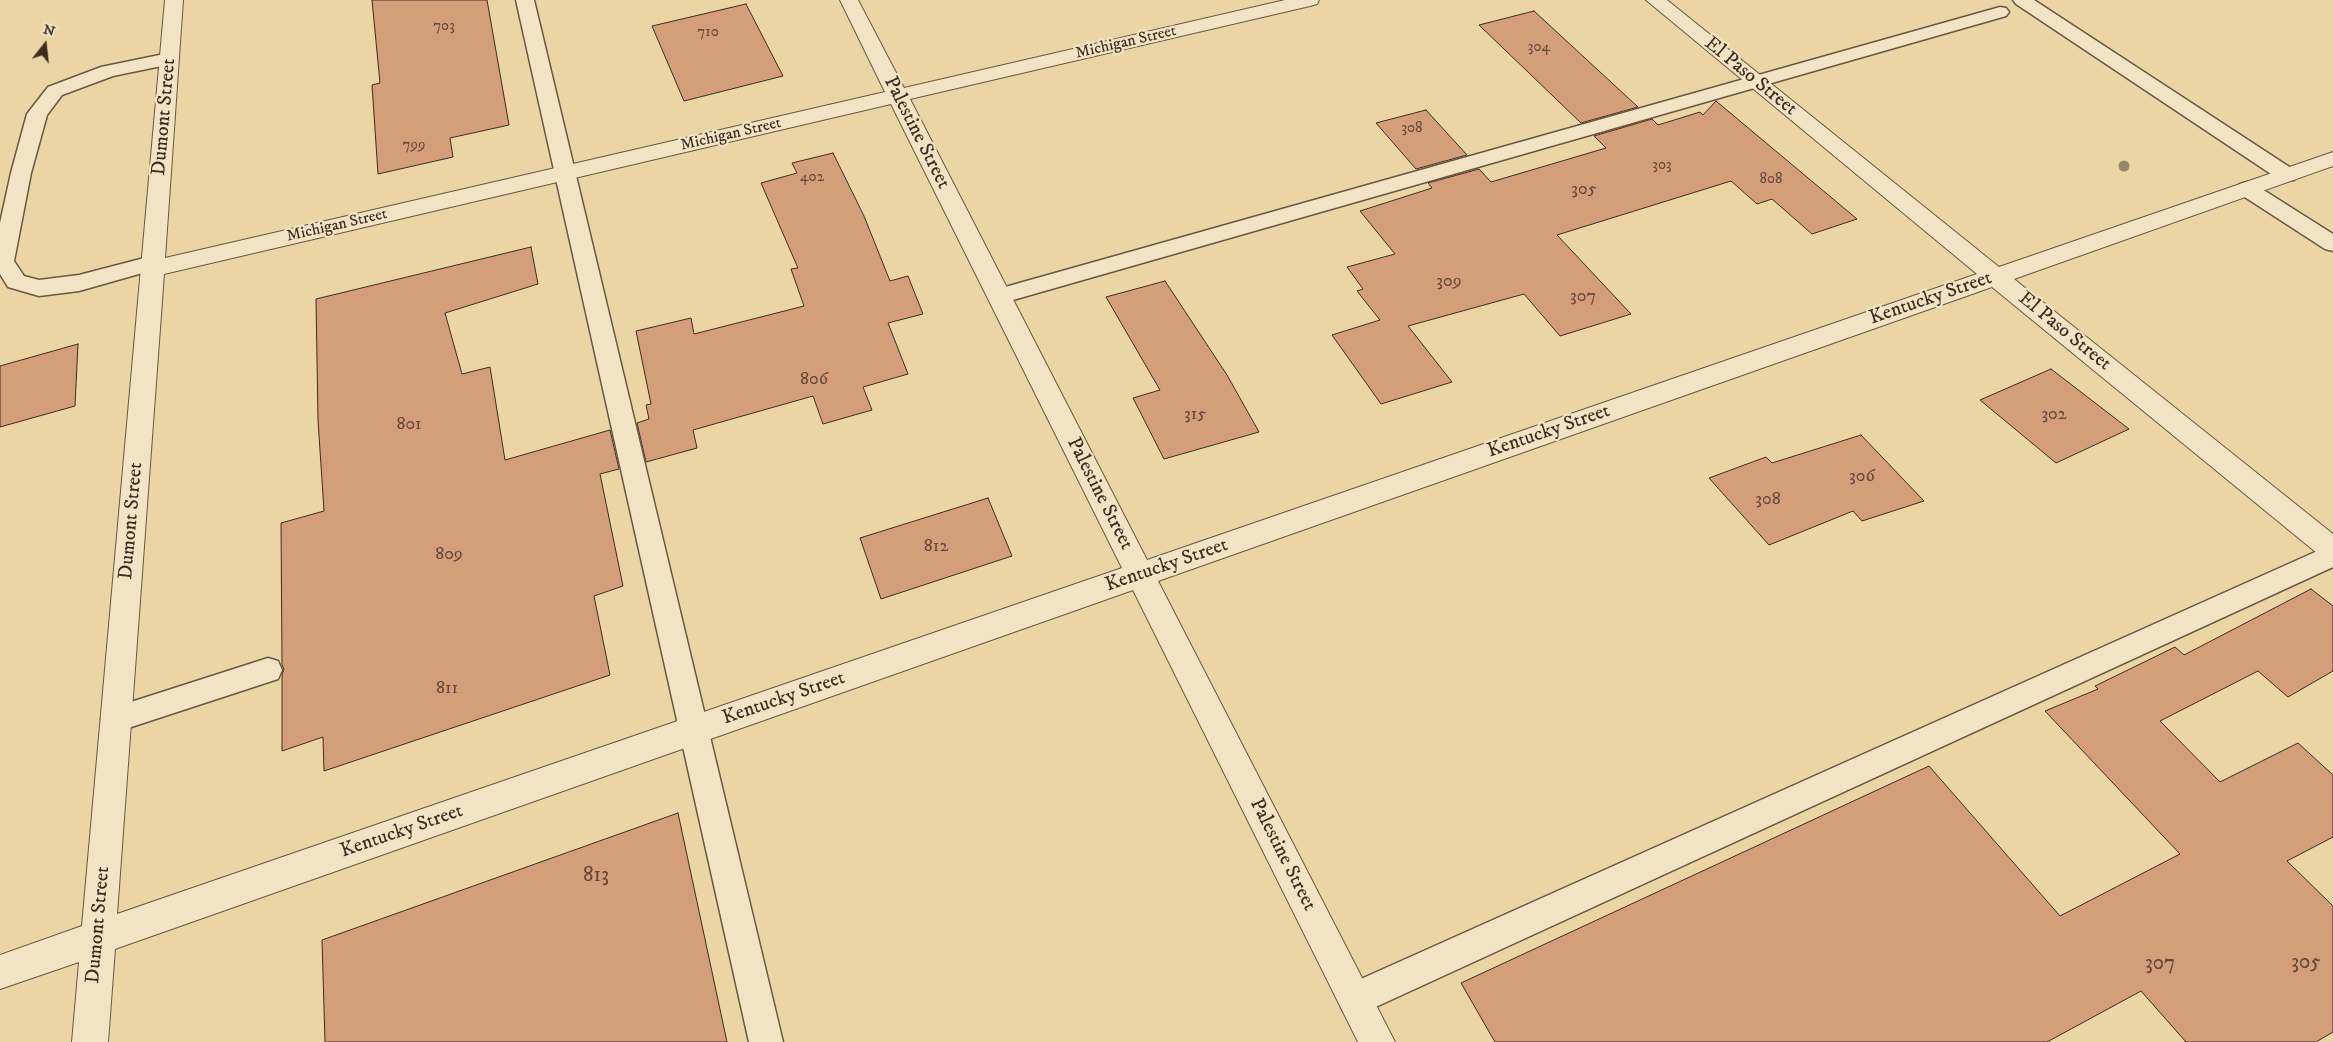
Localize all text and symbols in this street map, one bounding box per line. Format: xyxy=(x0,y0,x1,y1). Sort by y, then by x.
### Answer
house number: 703 xyxy=(433,18,455,36)
north arrow xyxy=(20,20,70,70)
text: N xyxy=(41,20,57,41)
street label: Michigan Street xyxy=(1074,22,1178,64)
house number: 710 xyxy=(697,24,719,42)
street label: El Paso Street xyxy=(1699,32,1801,122)
house number: 304 xyxy=(1528,39,1550,57)
street label: Dumont Street xyxy=(148,57,182,177)
street label: Palestine Street xyxy=(877,73,955,193)
street label: Michigan Street xyxy=(679,114,783,156)
house number: 308 xyxy=(1401,120,1423,138)
house number: 799 xyxy=(403,137,425,155)
house number: 303 xyxy=(1652,157,1672,175)
house number: 402 xyxy=(800,169,824,187)
house number: 808 xyxy=(1759,171,1783,189)
house number: 305 xyxy=(1571,179,1597,201)
street label: Michigan Street xyxy=(285,205,389,247)
street label: Kentucky Street xyxy=(1867,267,1995,331)
house number: 309 xyxy=(1436,271,1462,293)
house number: 307 xyxy=(1570,286,1596,308)
street label: El Paso Street xyxy=(2013,287,2115,377)
house number: 806 xyxy=(800,369,828,391)
street label: Kentucky Street xyxy=(1485,400,1613,464)
house number: 315 xyxy=(1184,404,1206,426)
house number: 302 xyxy=(2041,404,2067,426)
house number: 801 xyxy=(396,414,422,436)
street label: Palestine Street xyxy=(1060,434,1138,554)
street label: Dumont Street xyxy=(115,461,149,581)
house number: 306 xyxy=(1849,466,1875,488)
house number: 308 xyxy=(1755,489,1781,511)
street label: Kentucky Street xyxy=(1103,534,1231,598)
house number: 812 xyxy=(924,536,948,558)
house number: 809 xyxy=(435,544,463,566)
street label: Kentucky Street xyxy=(720,667,848,731)
house number: 811 xyxy=(436,678,458,700)
street label: Palestine Street xyxy=(1243,795,1321,915)
street label: Kentucky Street xyxy=(338,800,466,864)
house number: 813 xyxy=(583,864,609,890)
street label: Dumont Street xyxy=(82,865,116,985)
house number: 305 xyxy=(2291,951,2321,977)
house number: 307 xyxy=(2145,952,2175,978)

